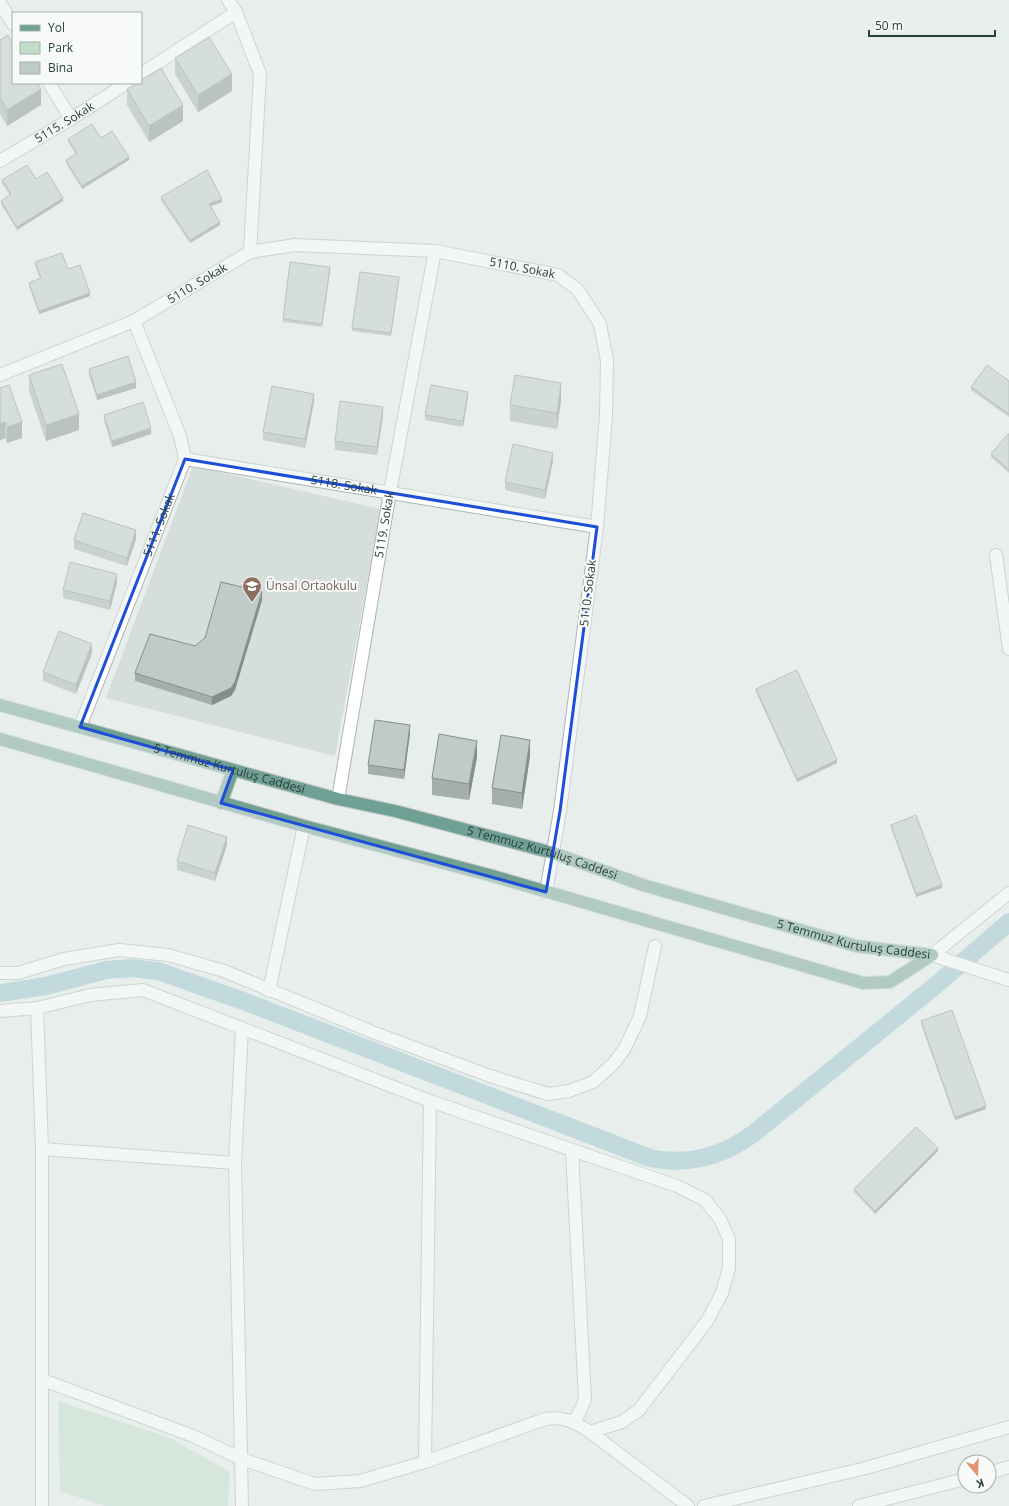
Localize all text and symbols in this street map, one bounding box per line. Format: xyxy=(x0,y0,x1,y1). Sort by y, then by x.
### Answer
legend xyxy=(12,12,142,84)
scale bar xyxy=(869,12,995,38)
text: 50 m xyxy=(875,17,903,34)
text: Yol xyxy=(48,19,65,36)
text: Park xyxy=(48,39,74,56)
text: Bina xyxy=(48,59,73,76)
street label: 5115. Sokak xyxy=(31,97,98,147)
street label: 5110. Sokak xyxy=(488,253,557,282)
street label: 5110. Sokak xyxy=(164,258,231,307)
street label: 5118. Sokak xyxy=(310,471,379,499)
street label: 5111. Sokak xyxy=(139,490,179,559)
street label: 5119. Sokak xyxy=(370,490,398,559)
street label: 5110. Sokak xyxy=(575,558,600,627)
school or university icon: Ünsal Ortaokulu xyxy=(241,575,263,603)
place label: Ünsal Ortaokulu xyxy=(266,577,357,594)
street label: 5 Temmuz Kurtuluş Caddesi xyxy=(152,739,307,797)
street label: 5 Temmuz Kurtuluş Caddesi xyxy=(465,821,620,883)
street label: 5 Temmuz Kurtuluş Caddesi xyxy=(775,915,931,963)
north arrow xyxy=(957,1454,997,1494)
text: K xyxy=(974,1476,986,1492)

